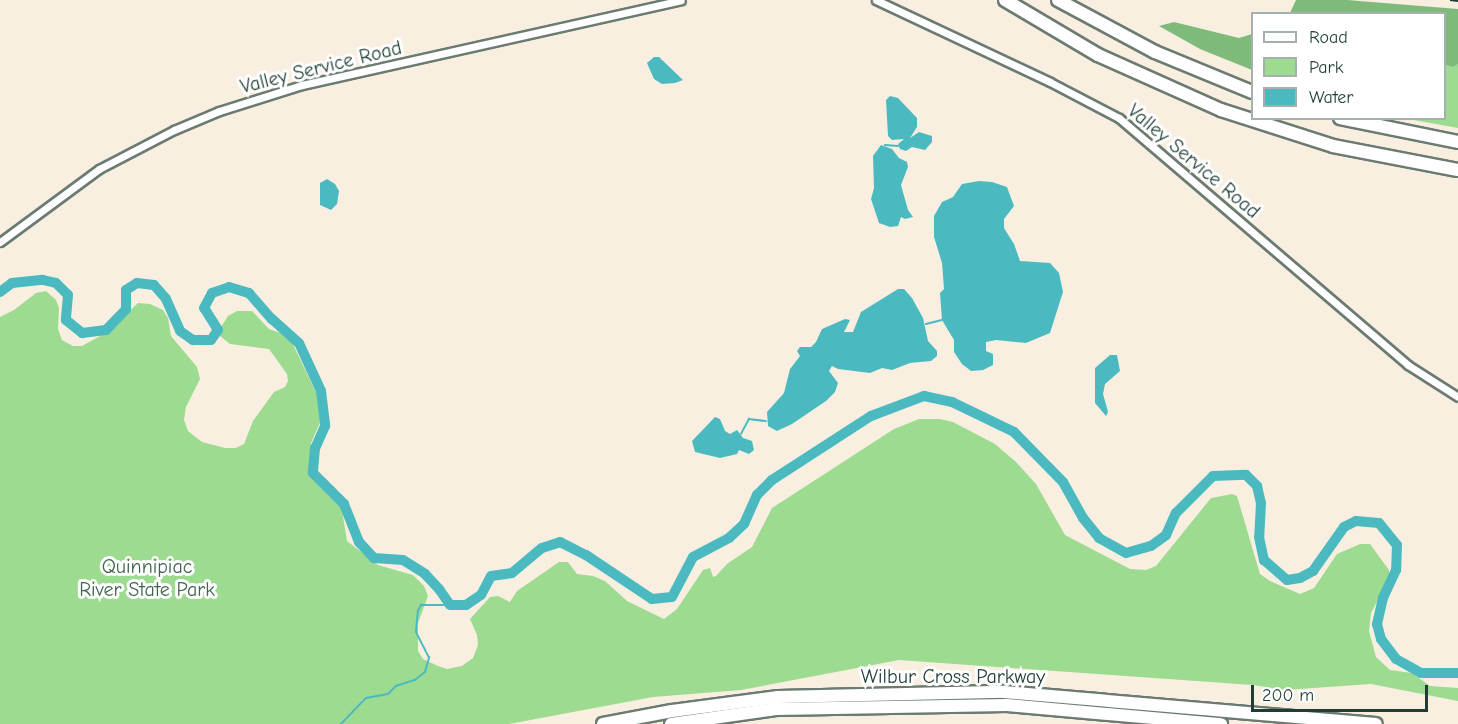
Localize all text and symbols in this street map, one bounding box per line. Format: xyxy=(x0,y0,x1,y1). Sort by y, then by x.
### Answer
legend xyxy=(1251,12,1446,120)
text: Road xyxy=(1309,27,1348,48)
street label: Valley Service Road xyxy=(238,35,404,99)
text: Park xyxy=(1309,57,1343,78)
text: Water xyxy=(1309,87,1353,108)
street label: Valley Service Road xyxy=(1123,99,1265,223)
park label: Quinnipiac River State Park xyxy=(79,554,215,601)
street label: Wilbur Cross Parkway xyxy=(861,664,1045,688)
scale bar xyxy=(1254,673,1431,711)
text: 200 m xyxy=(1262,685,1314,706)

